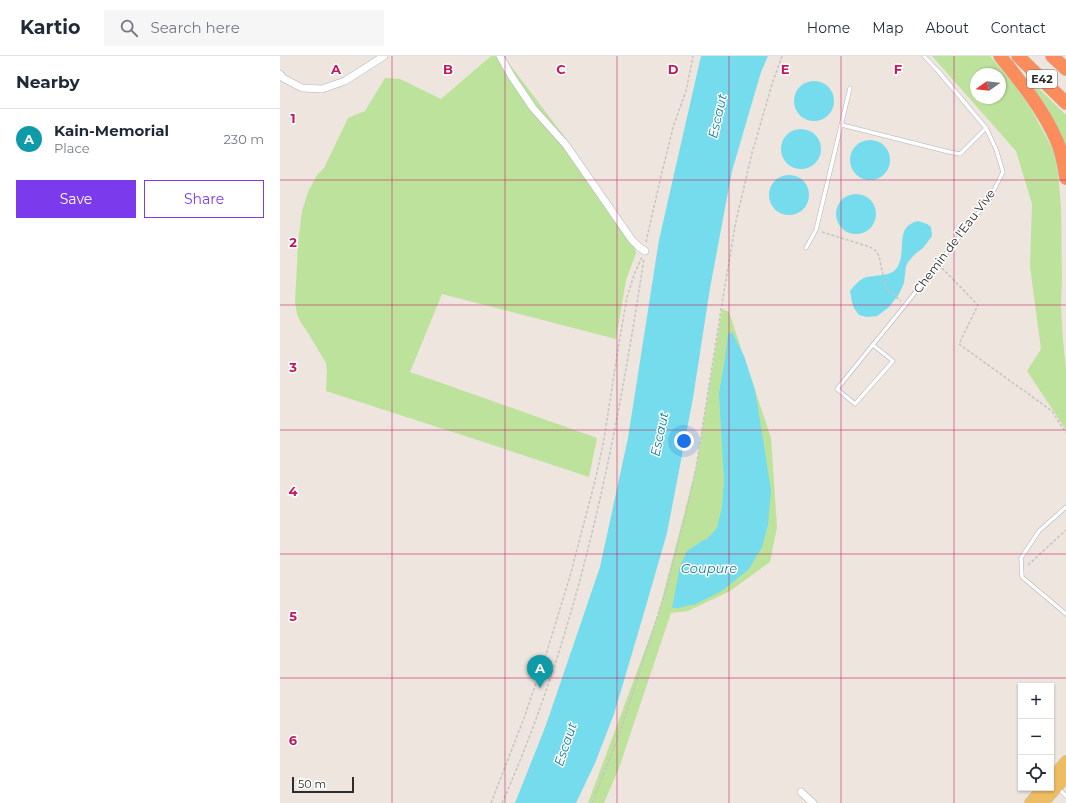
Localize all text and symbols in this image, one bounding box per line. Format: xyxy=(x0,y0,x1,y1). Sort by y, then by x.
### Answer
search box xyxy=(104,10,384,46)
text: Kartio xyxy=(20,16,80,39)
icon: search xyxy=(118,17,140,39)
text: Search here xyxy=(150,18,240,37)
text: Home xyxy=(807,19,850,37)
text: Map xyxy=(872,19,903,37)
text: About xyxy=(925,19,969,37)
text: Contact xyxy=(991,19,1046,37)
text: A xyxy=(330,61,342,77)
text: B xyxy=(443,61,453,77)
text: C xyxy=(556,61,566,77)
text: D xyxy=(668,61,679,77)
text: E xyxy=(781,61,790,77)
text: F xyxy=(894,61,902,77)
north arrow xyxy=(970,68,1006,104)
road number: E42 xyxy=(1027,70,1057,88)
text: Nearby xyxy=(16,72,80,92)
water label: Escaut xyxy=(704,92,730,140)
text: 1 xyxy=(290,110,296,126)
text: Kain-Memorial xyxy=(54,121,169,140)
text: A xyxy=(24,131,34,147)
text: 230 m xyxy=(223,131,264,147)
text: Place xyxy=(54,140,90,156)
button: Save xyxy=(16,180,136,218)
button: Share xyxy=(144,180,264,218)
street label: Chemin de l'Eau Vive xyxy=(910,186,998,296)
text: 2 xyxy=(289,234,297,250)
text: 3 xyxy=(288,359,297,375)
water label: Escaut xyxy=(646,410,672,458)
your location xyxy=(674,431,694,451)
text: 4 xyxy=(289,483,298,499)
water label: Coupure xyxy=(681,560,737,576)
text: 5 xyxy=(289,608,297,624)
pin: A xyxy=(527,655,553,688)
map controls xyxy=(1018,683,1054,791)
button: + xyxy=(1018,683,1054,719)
water label: Escaut xyxy=(550,719,580,768)
button: − xyxy=(1018,719,1054,755)
text: 6 xyxy=(289,732,298,748)
button: locate xyxy=(1018,755,1054,791)
scale bar xyxy=(292,775,354,794)
text: 50 m xyxy=(298,777,326,791)

